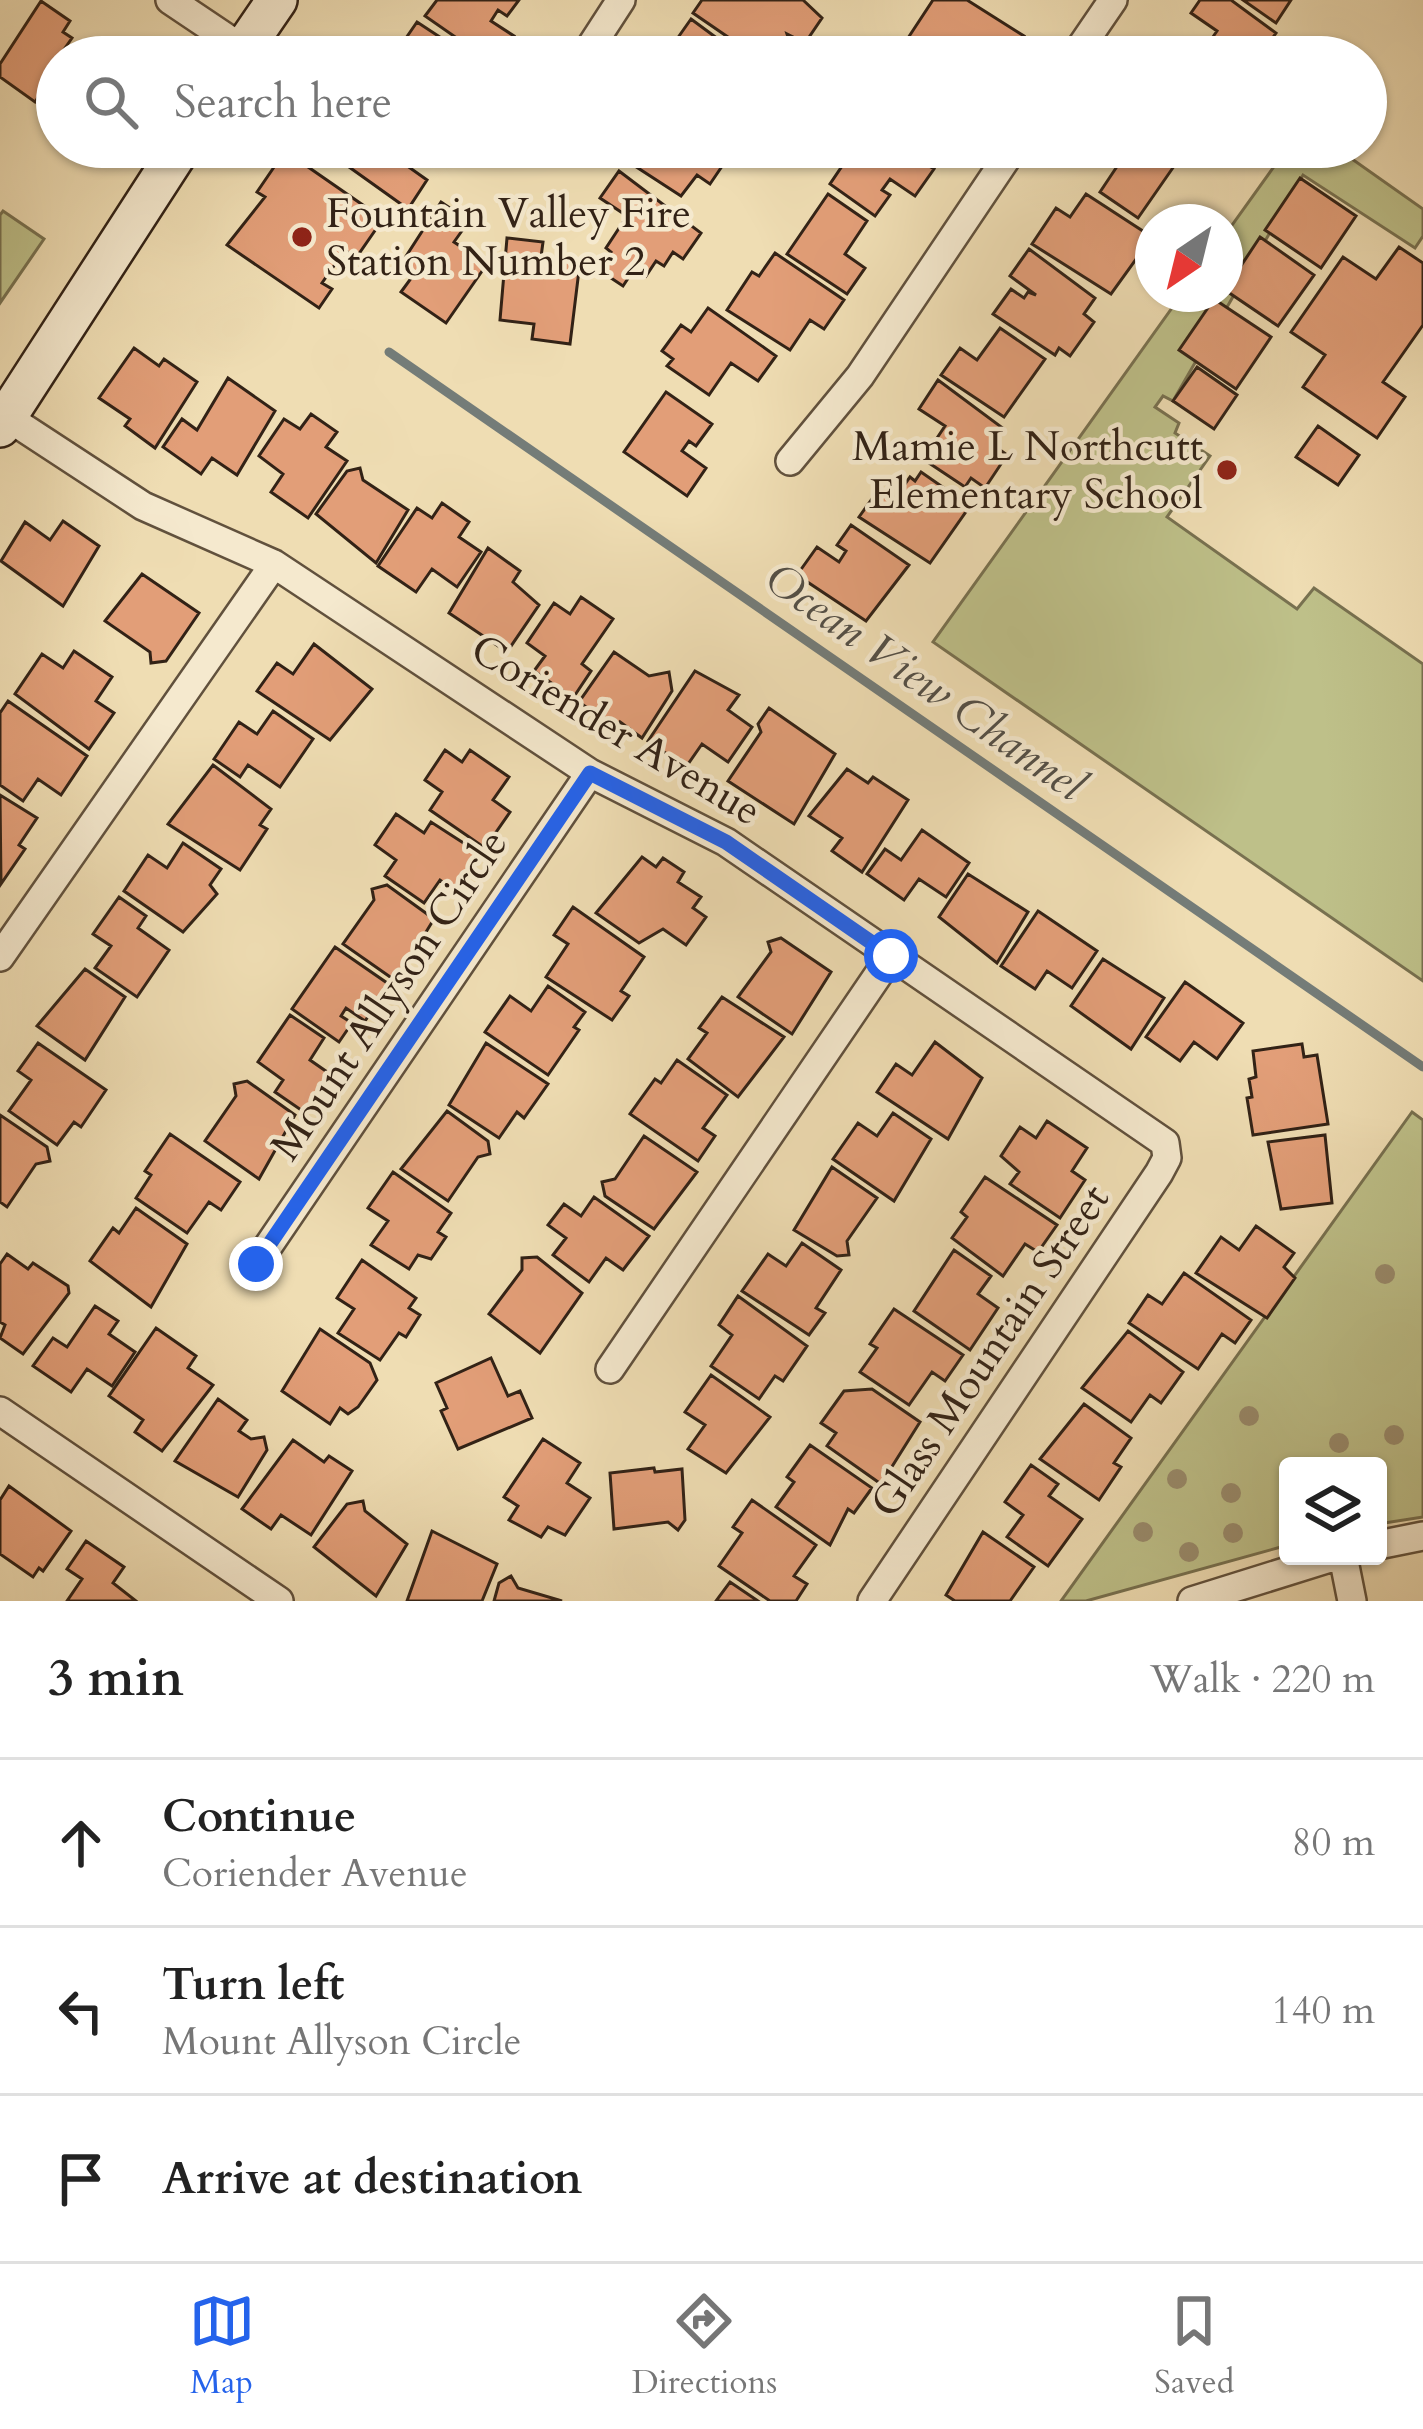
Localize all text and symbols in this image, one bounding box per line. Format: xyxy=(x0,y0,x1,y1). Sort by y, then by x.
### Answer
search box xyxy=(36,36,1387,168)
icon: search xyxy=(78,69,144,135)
text: Search here xyxy=(174,72,392,133)
place label: Fountain Valley Fire Station Number 2 xyxy=(326,185,691,290)
north arrow xyxy=(1135,204,1243,312)
marker: Fountain Valley Fire Station Number 2 xyxy=(289,224,315,250)
place label: Mamie L Northcutt Elementary School xyxy=(852,418,1203,523)
marker: Mamie L Northcutt Elementary School xyxy=(1214,457,1240,483)
water label: Ocean View Channel xyxy=(752,548,1099,817)
street label: Coriender Avenue xyxy=(460,621,772,839)
street label: Mount Allyson Circle xyxy=(257,819,521,1171)
route start xyxy=(864,929,918,983)
street label: Glass Mountain Street xyxy=(857,1173,1123,1529)
route end xyxy=(229,1237,283,1291)
map controls xyxy=(1279,1457,1387,1565)
button: layers xyxy=(1279,1457,1387,1565)
text: 3 min xyxy=(48,1644,184,1714)
text: Walk · 220 m xyxy=(1150,1653,1375,1706)
text: Continue xyxy=(162,1786,356,1847)
icon: ahead xyxy=(48,1810,114,1876)
text: 80 m xyxy=(1292,1816,1375,1869)
text: Coriender Avenue xyxy=(162,1847,468,1900)
text: Turn left xyxy=(162,1954,344,2015)
icon: left xyxy=(48,1978,114,2044)
text: 140 m xyxy=(1272,1984,1375,2037)
text: Mount Allyson Circle xyxy=(162,2015,522,2068)
icon: arrive xyxy=(48,2146,114,2212)
text: Arrive at destination xyxy=(162,2148,582,2209)
tab: Map xyxy=(189,2288,255,2405)
tab: Directions xyxy=(632,2288,777,2405)
tab: Saved xyxy=(1154,2288,1234,2405)

